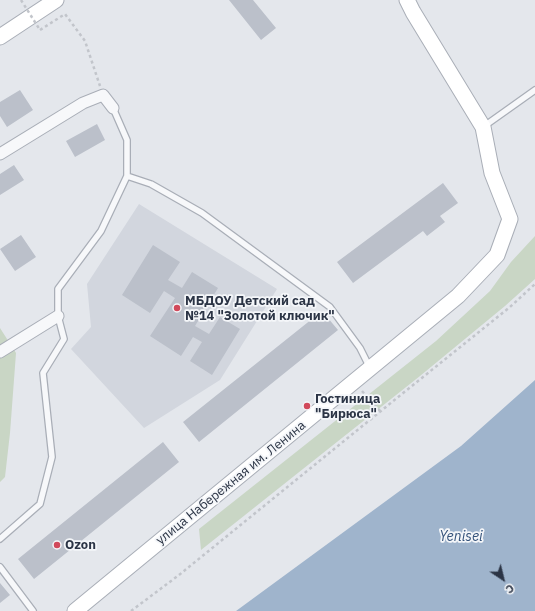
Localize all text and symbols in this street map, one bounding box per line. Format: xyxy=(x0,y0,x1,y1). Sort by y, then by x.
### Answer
place label: МБДОУ Детский сад №14 "Золотой ключик" xyxy=(185,293,335,324)
marker: МБДОУ Детский сад №14 "Золотой ключик" xyxy=(172,303,182,313)
place label: Гостиница "Бирюса" xyxy=(315,391,380,422)
marker: Гостиница "Бирюса" xyxy=(302,401,312,411)
street label: улица Набережная им. Ленина xyxy=(153,418,309,548)
water label: Yenisei xyxy=(439,529,483,545)
place label: Ozon xyxy=(65,537,96,553)
marker: Ozon xyxy=(52,540,62,550)
north arrow xyxy=(483,559,523,599)
text: С xyxy=(503,581,517,597)

